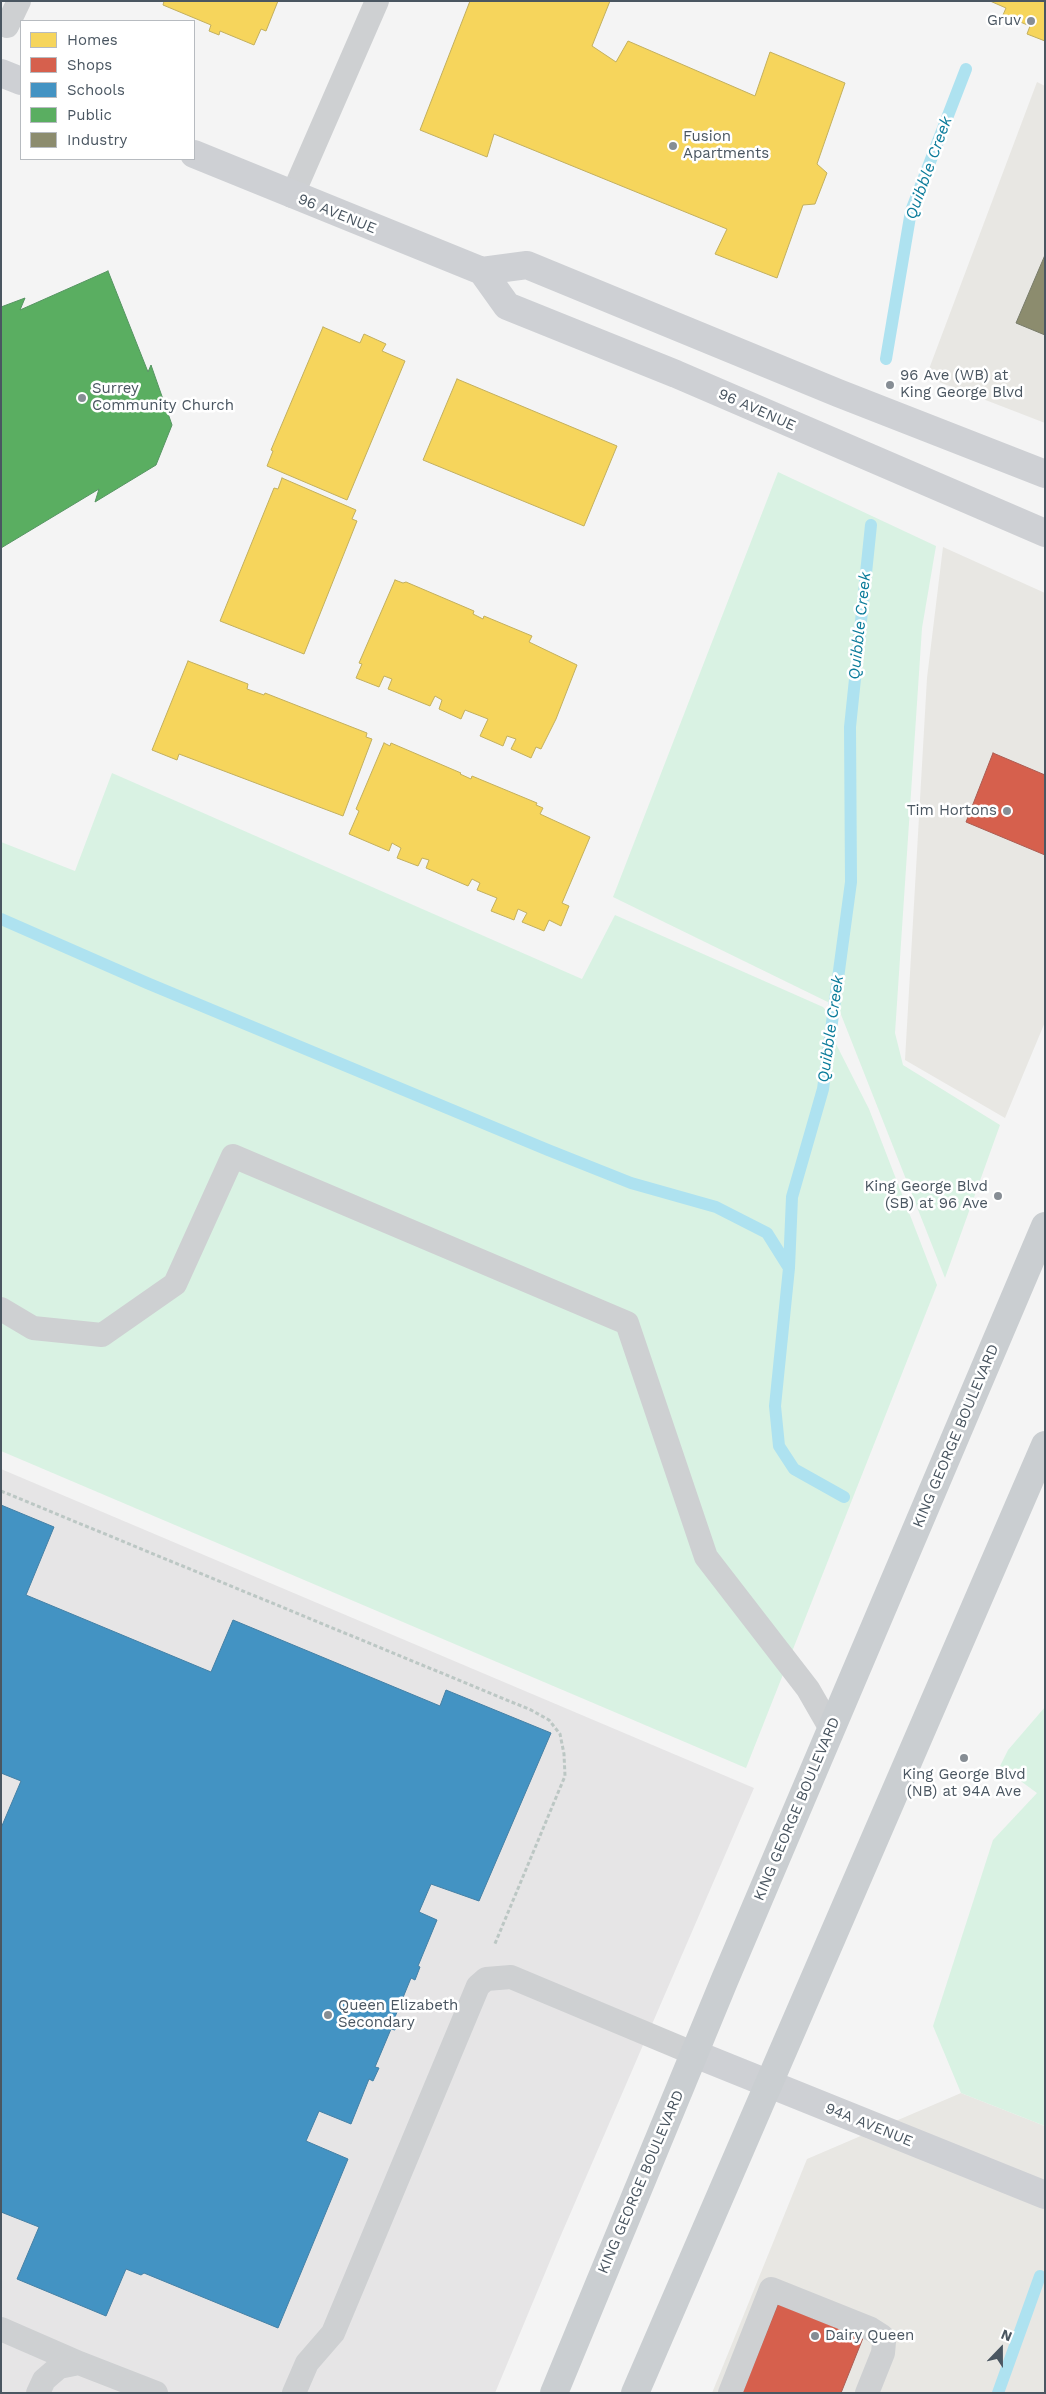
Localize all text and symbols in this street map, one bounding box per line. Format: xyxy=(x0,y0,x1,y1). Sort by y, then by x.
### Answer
place label: Gruv xyxy=(987,12,1021,30)
marker: Gruv xyxy=(1025,15,1037,27)
legend xyxy=(20,20,195,160)
text: Homes xyxy=(67,31,118,49)
text: Shops xyxy=(67,56,112,74)
text: Schools xyxy=(67,81,125,99)
text: Public xyxy=(67,106,112,124)
water label: Quibble Creek xyxy=(901,114,957,222)
place label: Fusion Apartments xyxy=(683,128,769,163)
text: Industry xyxy=(67,131,127,149)
marker: Fusion Apartments xyxy=(667,140,679,152)
street label: 96 AVENUE xyxy=(295,190,379,238)
place label: 96 Ave (WB) at King George Blvd xyxy=(900,367,1024,402)
marker: 96 Ave (WB) at King George Blvd xyxy=(884,379,896,391)
place label: Surrey Community Church xyxy=(92,380,234,415)
street label: 96 AVENUE xyxy=(715,385,799,435)
marker: Surrey Community Church xyxy=(76,392,88,404)
water label: Quibble Creek xyxy=(845,571,875,681)
place label: Tim Hortons xyxy=(907,802,997,820)
marker: Tim Hortons xyxy=(1001,805,1013,817)
water label: Quibble Creek xyxy=(814,974,848,1084)
place label: King George Blvd (SB) at 96 Ave xyxy=(864,1178,988,1213)
marker: King George Blvd (SB) at 96 Ave xyxy=(992,1190,1004,1202)
street label: KING GEORGE BOULEVARD xyxy=(909,1341,1003,1531)
street label: KING GEORGE BOULEVARD xyxy=(750,1714,844,1904)
marker: King George Blvd (NB) at 94A Ave xyxy=(958,1752,970,1764)
place label: King George Blvd (NB) at 94A Ave xyxy=(902,1766,1026,1801)
place label: Queen Elizabeth Secondary xyxy=(338,1997,458,2032)
marker: Queen Elizabeth Secondary xyxy=(322,2009,334,2021)
street label: KING GEORGE BOULEVARD xyxy=(594,2087,688,2277)
street label: 94A AVENUE xyxy=(823,2099,915,2151)
north arrow xyxy=(976,2324,1026,2374)
text: N xyxy=(999,2326,1014,2344)
place label: Dairy Queen xyxy=(825,2327,914,2345)
marker: Dairy Queen xyxy=(809,2330,821,2342)

